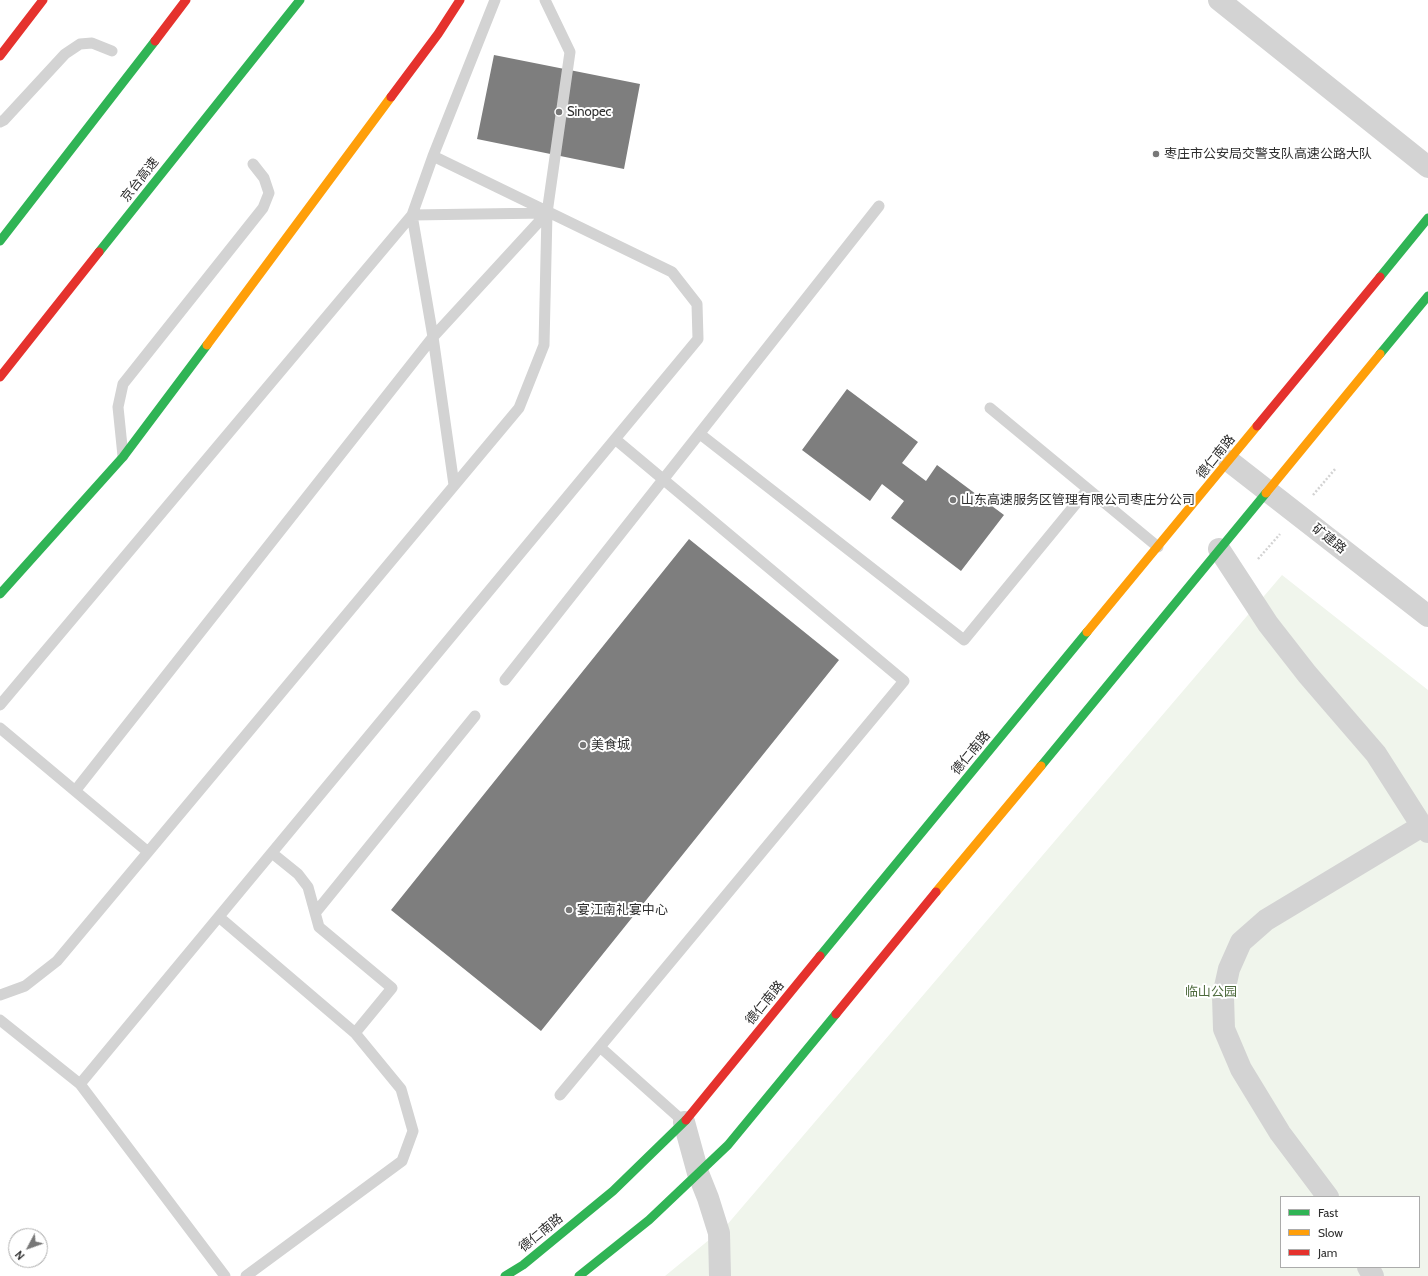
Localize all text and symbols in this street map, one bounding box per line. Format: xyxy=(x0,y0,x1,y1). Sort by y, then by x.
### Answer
place label: Sinopec xyxy=(567,104,611,120)
marker: Sinopec xyxy=(554,107,564,117)
place label: 枣庄市公安局交警支队高速公路大队 xyxy=(1164,146,1372,162)
marker: 枣庄市公安局交警支队高速公路大队 xyxy=(1151,149,1161,159)
street label: 京台高速 xyxy=(118,155,162,205)
street label: 德仁南路 xyxy=(1194,432,1238,482)
place label: 山东高速服务区管理有限公司枣庄分公司 xyxy=(961,492,1195,508)
marker: 山东高速服务区管理有限公司枣庄分公司 xyxy=(948,495,958,505)
street label: 矿建路 xyxy=(1309,521,1349,557)
street label: 德仁南路 xyxy=(948,728,994,778)
place label: 美食城 xyxy=(591,737,630,753)
marker: 美食城 xyxy=(578,740,588,750)
place label: 宴江南礼宴中心 xyxy=(577,902,668,918)
marker: 宴江南礼宴中心 xyxy=(564,905,574,915)
street label: 德仁南路 xyxy=(743,978,787,1028)
park label: 临山公园 xyxy=(1185,984,1237,1000)
legend xyxy=(1280,1196,1420,1268)
text: Fast xyxy=(1318,1205,1338,1220)
street label: 德仁南路 xyxy=(516,1211,566,1255)
text: Slow xyxy=(1318,1225,1343,1240)
north arrow xyxy=(8,1228,48,1268)
text: Jam xyxy=(1318,1245,1337,1260)
text: N xyxy=(12,1248,28,1263)

